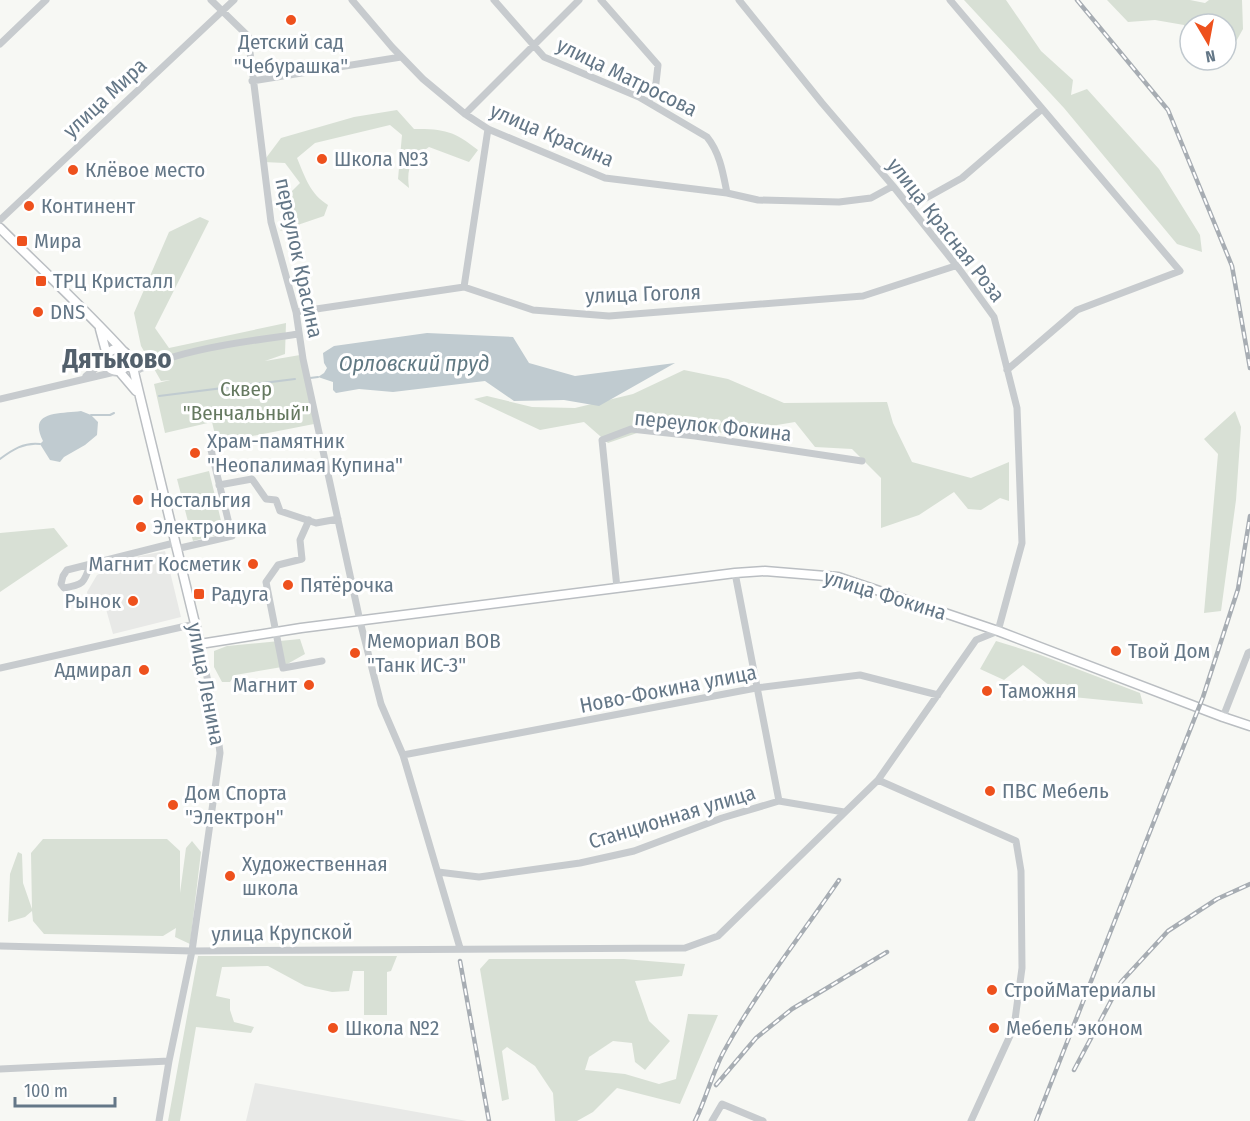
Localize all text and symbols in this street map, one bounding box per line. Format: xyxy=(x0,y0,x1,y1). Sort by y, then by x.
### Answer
north arrow xyxy=(1178,12,1238,72)
marker: Детский сад "Чебурашка" xyxy=(284,13,298,27)
place label: Детский сад "Чебурашка" xyxy=(234,29,348,79)
street label: улица Матросова xyxy=(552,32,702,122)
text: N xyxy=(1204,46,1217,66)
street label: улица Мира xyxy=(58,53,152,143)
street label: улица Красина xyxy=(486,97,618,173)
place label: Школа №3 xyxy=(334,146,428,172)
marker: Школа №3 xyxy=(315,152,329,166)
street label: улица Красная Роза xyxy=(882,153,1010,307)
place label: Клёвое место xyxy=(85,157,205,183)
marker: Клёвое место xyxy=(66,163,80,177)
street label: переулок Красина xyxy=(269,176,329,340)
place label: Континент xyxy=(41,193,136,219)
marker: Континент xyxy=(22,199,36,213)
place label: Мира xyxy=(34,228,81,254)
marker: Мира xyxy=(15,234,29,248)
place label: ТРЦ Кристалл xyxy=(53,268,174,294)
marker: ТРЦ Кристалл xyxy=(34,274,48,288)
street label: улица Гоголя xyxy=(585,279,701,309)
place label: DNS xyxy=(50,299,85,325)
marker: DNS xyxy=(31,305,45,319)
district label: Дятьково xyxy=(61,343,172,375)
water label: Орловский пруд xyxy=(339,350,489,377)
park label: Сквер "Венчальный" xyxy=(183,376,309,426)
street label: переулок Фокина xyxy=(633,405,793,447)
place label: Храм-памятник "Неопалимая Купина" xyxy=(207,428,403,478)
marker: Храм-памятник "Неопалимая Купина" xyxy=(188,446,202,460)
place label: Ностальгия xyxy=(150,487,251,513)
marker: Ностальгия xyxy=(131,493,145,507)
place label: Электроника xyxy=(153,514,267,540)
marker: Электроника xyxy=(134,520,148,534)
place label: Магнит Косметик xyxy=(88,551,241,577)
marker: Магнит Косметик xyxy=(246,557,260,571)
street label: улица Фокина xyxy=(821,564,949,626)
place label: Пятёрочка xyxy=(300,572,394,598)
marker: Пятёрочка xyxy=(281,578,295,592)
place label: Радуга xyxy=(211,581,269,607)
marker: Радуга xyxy=(192,587,206,601)
place label: Рынок xyxy=(64,588,121,614)
marker: Рынок xyxy=(126,594,140,608)
street label: улица Ленина xyxy=(181,621,231,747)
place label: Мемориал ВОВ "Танк ИС-3" xyxy=(367,628,501,678)
place label: Твой Дом xyxy=(1128,638,1210,664)
marker: Твой Дом xyxy=(1109,644,1123,658)
marker: Мемориал ВОВ "Танк ИС-3" xyxy=(348,646,362,660)
place label: Адмирал xyxy=(54,657,132,683)
street label: Ново-Фокина улица xyxy=(577,659,759,719)
marker: Адмирал xyxy=(137,663,151,677)
place label: Магнит xyxy=(233,672,297,698)
marker: Магнит xyxy=(302,678,316,692)
place label: Таможня xyxy=(999,678,1077,704)
marker: Таможня xyxy=(980,684,994,698)
place label: ПВС Мебель xyxy=(1002,778,1109,804)
street label: Станционная улица xyxy=(586,779,758,855)
place label: Дом Спорта "Электрон" xyxy=(184,780,287,830)
marker: ПВС Мебель xyxy=(983,784,997,798)
marker: Дом Спорта "Электрон" xyxy=(166,798,180,812)
place label: Художественная школа xyxy=(242,851,388,901)
marker: Художественная школа xyxy=(223,869,237,883)
street label: улица Крупской xyxy=(211,919,353,947)
place label: СтройМатериалы xyxy=(1004,977,1156,1003)
marker: СтройМатериалы xyxy=(985,983,999,997)
place label: Школа №2 xyxy=(345,1015,439,1041)
place label: Мебель эконом xyxy=(1006,1015,1143,1041)
marker: Школа №2 xyxy=(326,1021,340,1035)
marker: Мебель эконом xyxy=(987,1021,1001,1035)
scale bar xyxy=(15,1070,116,1108)
text: 100 m xyxy=(24,1080,68,1102)

